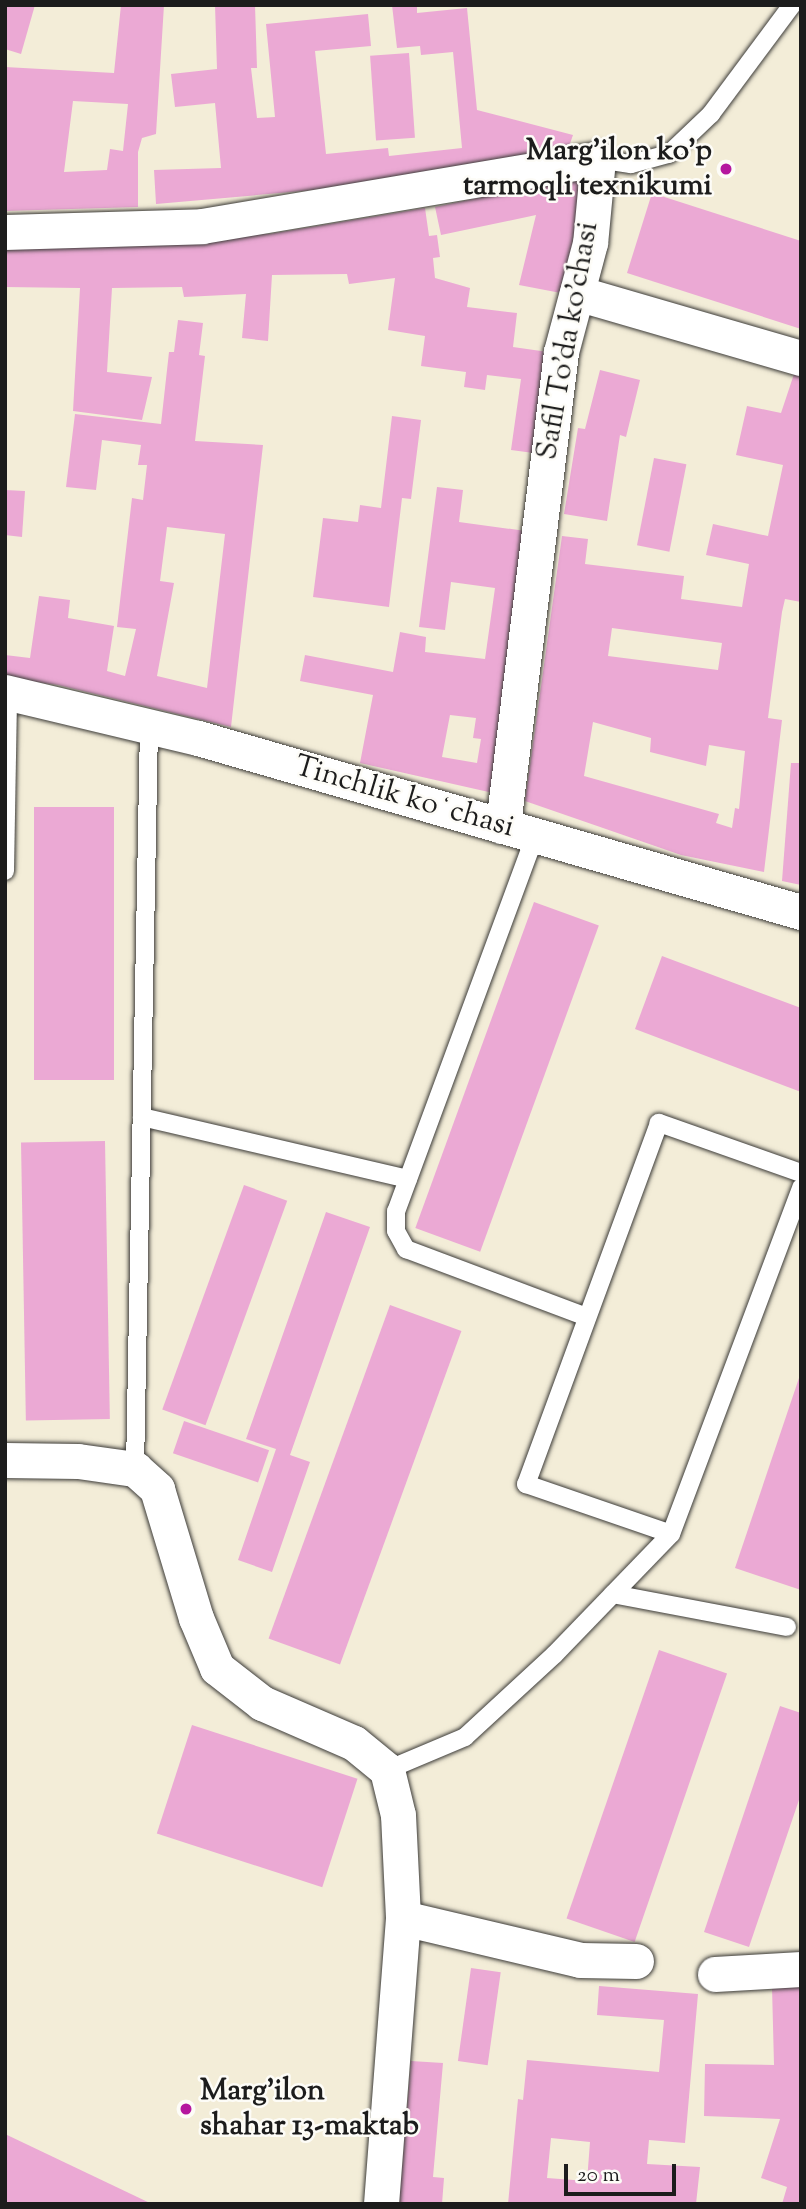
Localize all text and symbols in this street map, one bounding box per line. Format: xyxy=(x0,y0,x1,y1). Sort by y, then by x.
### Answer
place label: Marg'ilon ko'p tarmoqli texnikumi xyxy=(463,134,712,204)
marker: Marg'ilon ko'p tarmoqli texnikumi xyxy=(718,161,734,177)
street label: Safil To'da ko'chasi xyxy=(530,219,608,463)
street label: Tinchlik koʻchasi xyxy=(290,749,518,847)
place label: Marg'ilon shahar 13-maktab xyxy=(200,2074,419,2144)
marker: Marg'ilon shahar 13-maktab xyxy=(178,2101,194,2117)
scale bar xyxy=(568,2150,680,2194)
text: 20 m xyxy=(577,2161,620,2191)

